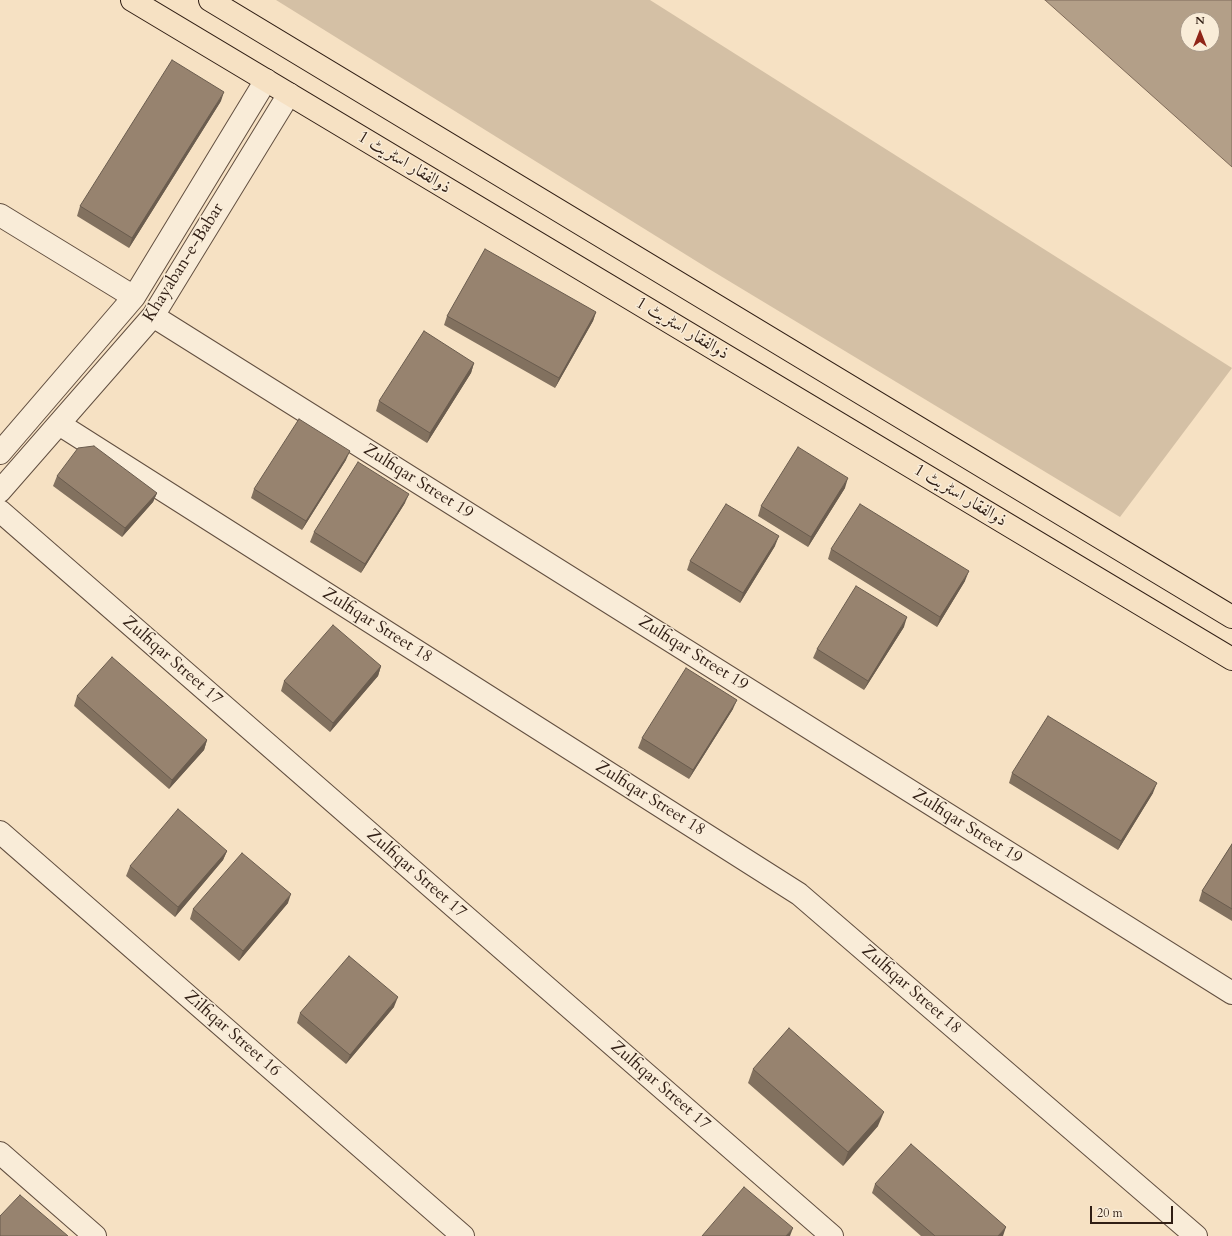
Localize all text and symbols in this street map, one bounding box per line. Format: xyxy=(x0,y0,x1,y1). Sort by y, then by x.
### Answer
north arrow xyxy=(1180,12,1220,52)
text: N xyxy=(1195,13,1205,28)
street label: ذوالفقار اسٹریٹ 1 xyxy=(354,127,454,199)
street label: Khayaban-e-Babar xyxy=(139,200,229,326)
street label: ذوالفقار اسٹریٹ 1 xyxy=(632,293,732,365)
street label: Zulfiqar Street 19 xyxy=(359,440,477,524)
street label: ذوالفقار اسٹریٹ 1 xyxy=(910,460,1010,532)
street label: Zulfiqar Street 18 xyxy=(318,584,436,668)
street label: Zulfiqar Street 17 xyxy=(118,612,226,710)
street label: Zulfiqar Street 19 xyxy=(634,612,752,696)
street label: Zulfiqar Street 18 xyxy=(591,757,709,841)
street label: Zulfiqar Street 19 xyxy=(908,785,1026,869)
street label: Zulfiqar Street 17 xyxy=(362,825,470,923)
street label: Zulfiqar Street 18 xyxy=(857,941,965,1039)
street label: Zilfiqar Street 16 xyxy=(180,987,284,1081)
street label: Zulfiqar Street 17 xyxy=(606,1037,714,1135)
scale bar xyxy=(1092,1198,1175,1224)
text: 20 m xyxy=(1097,1205,1123,1221)

